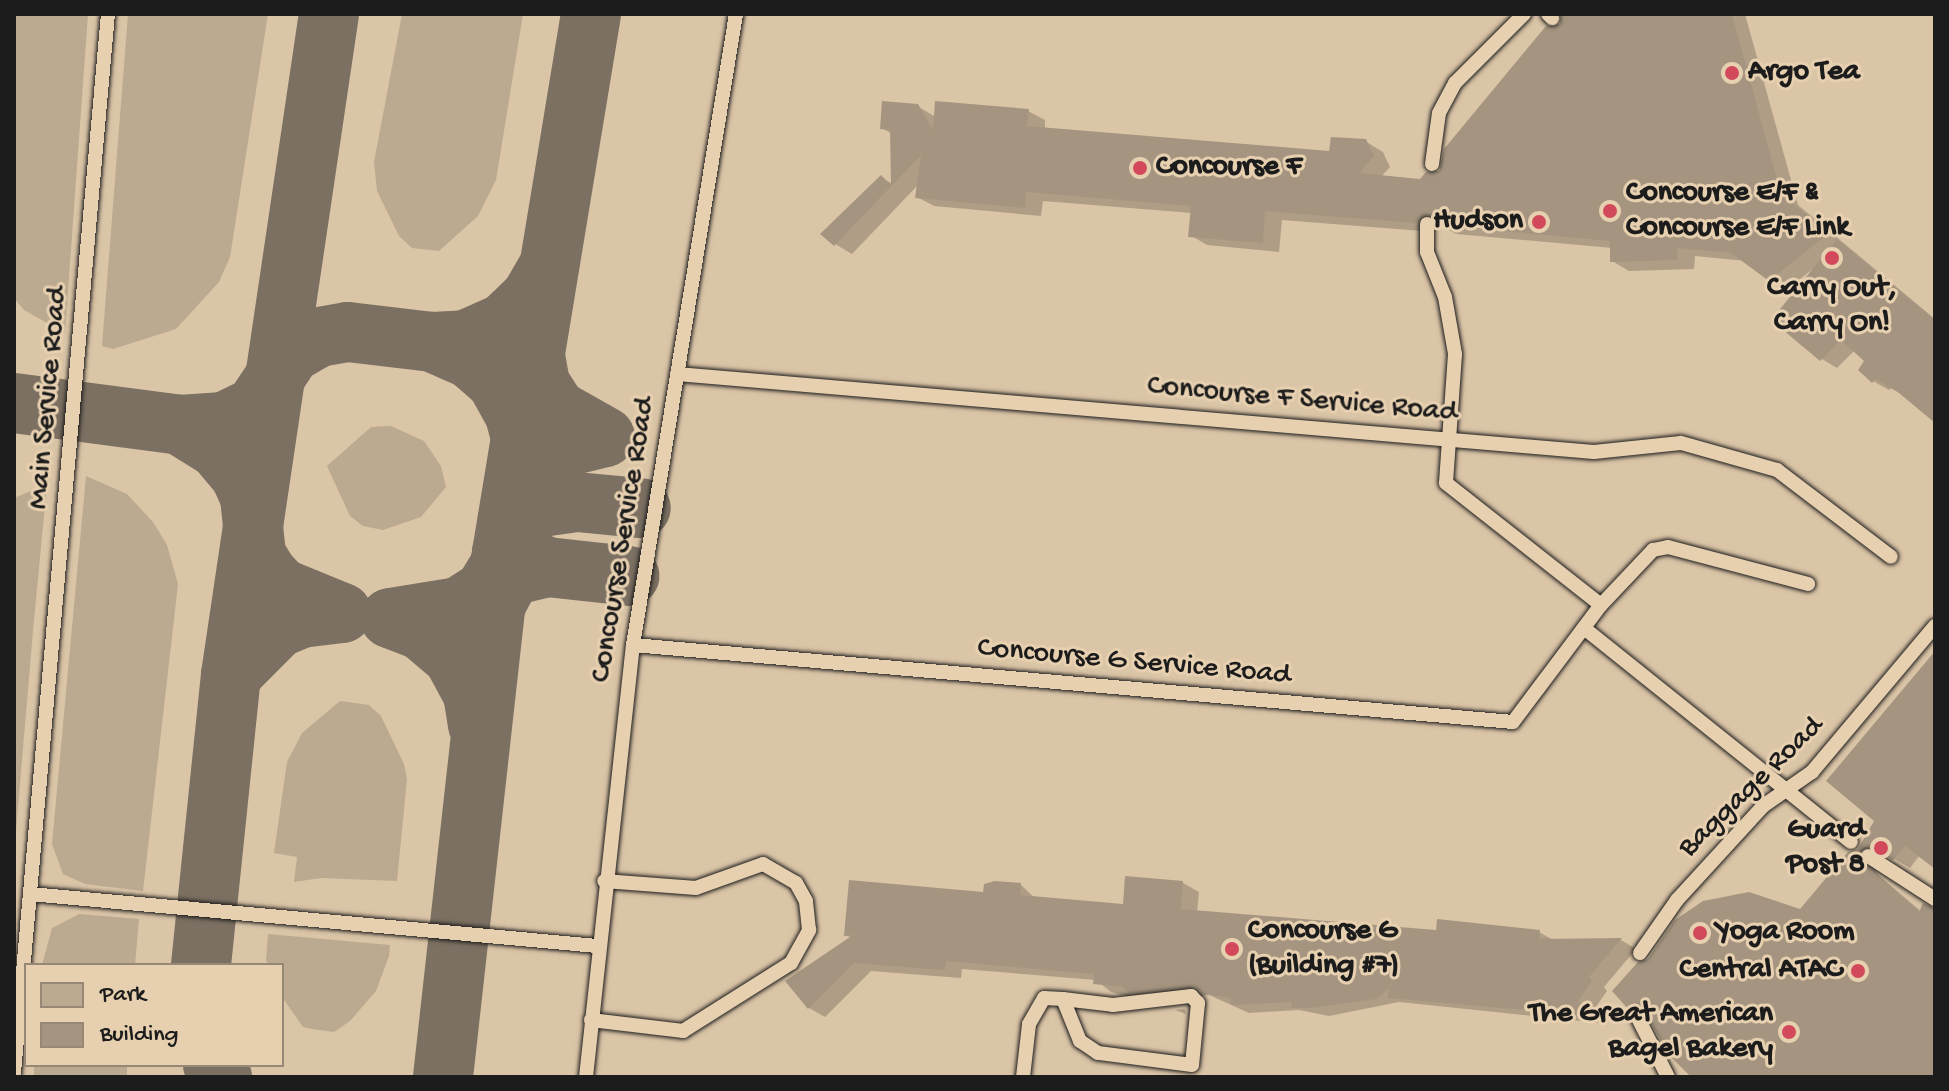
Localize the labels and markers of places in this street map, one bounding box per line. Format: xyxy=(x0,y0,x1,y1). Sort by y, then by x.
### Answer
place label: Argo Tea xyxy=(1748,55,1860,91)
marker: Argo Tea xyxy=(1723,64,1741,82)
place label: Concourse F xyxy=(1156,150,1302,186)
marker: Concourse F xyxy=(1131,159,1149,177)
place label: Concourse E/F & Concourse E/F Link xyxy=(1626,176,1850,246)
marker: Concourse E/F & Concourse E/F Link xyxy=(1601,202,1619,220)
place label: Hudson xyxy=(1433,204,1523,240)
marker: Hudson xyxy=(1530,213,1548,231)
marker: Carry Out, Carry On! xyxy=(1823,249,1841,267)
place label: Carry Out, Carry On! xyxy=(1767,271,1897,342)
place label: Guard Post 8 xyxy=(1786,813,1865,884)
marker: Guard Post 8 xyxy=(1872,839,1890,857)
place label: Concourse G (Building #7) xyxy=(1248,914,1399,984)
place label: Yoga Room xyxy=(1716,915,1854,951)
marker: Yoga Room xyxy=(1691,924,1709,942)
marker: Concourse G (Building #7) xyxy=(1223,940,1241,958)
place label: Central ATAC xyxy=(1680,953,1842,989)
marker: Central ATAC xyxy=(1849,962,1867,980)
place label: The Great American Bagel Bakery xyxy=(1529,997,1773,1068)
marker: The Great American Bagel Bakery xyxy=(1780,1023,1798,1041)

